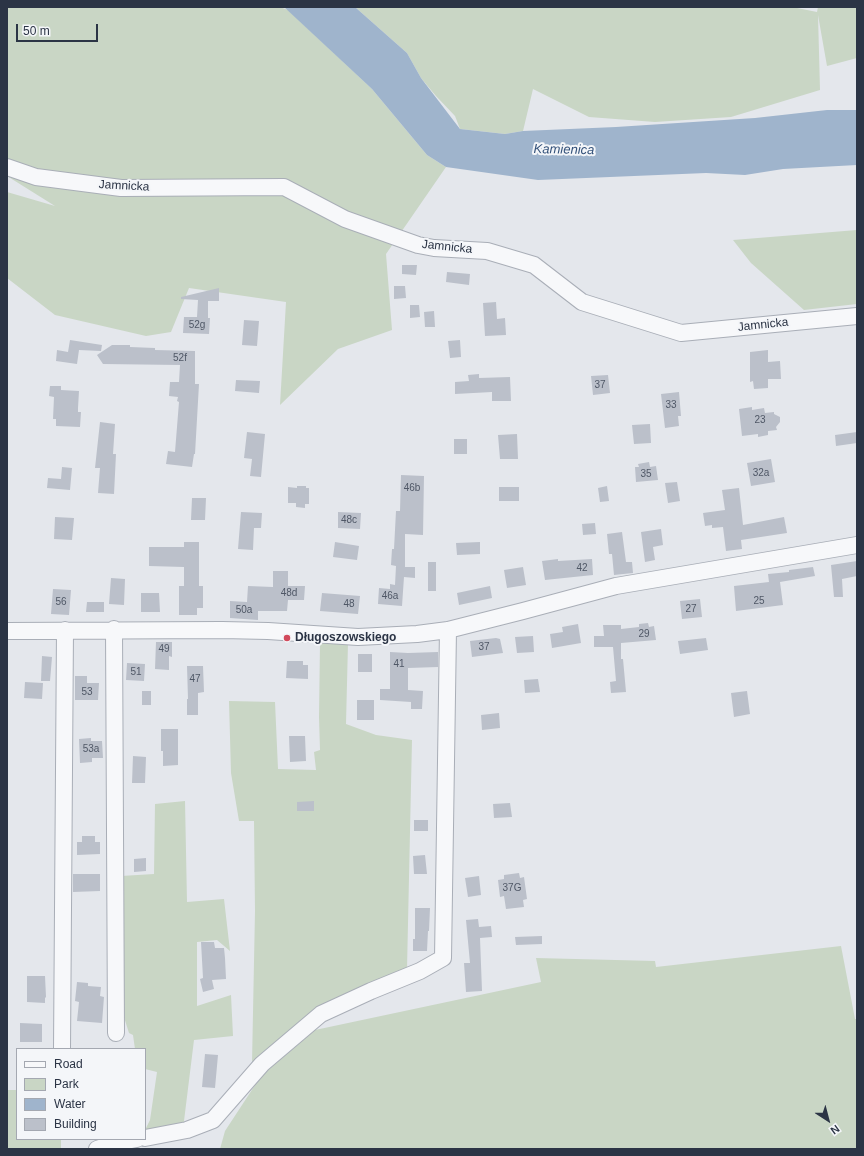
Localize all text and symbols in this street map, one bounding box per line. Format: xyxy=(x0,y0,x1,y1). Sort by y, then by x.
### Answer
scale bar xyxy=(18,16,100,42)
text: 50 m xyxy=(23,24,50,38)
water label: Kamienica xyxy=(534,142,594,158)
street label: Jamnicka xyxy=(98,177,150,195)
street label: Jamnicka xyxy=(421,237,473,257)
street label: Jamnicka xyxy=(737,315,789,335)
house number: 52g xyxy=(189,319,205,331)
house number: 52f xyxy=(173,352,187,364)
house number: 37 xyxy=(594,379,606,391)
house number: 33 xyxy=(665,399,677,411)
house number: 23 xyxy=(754,414,766,426)
house number: 32a xyxy=(753,467,769,479)
house number: 35 xyxy=(640,468,652,480)
house number: 46b xyxy=(404,482,420,494)
house number: 48c xyxy=(341,514,357,526)
house number: 42 xyxy=(576,562,588,574)
house number: 48d xyxy=(281,587,297,599)
house number: 46a xyxy=(382,590,398,602)
house number: 25 xyxy=(753,595,765,607)
house number: 56 xyxy=(55,596,67,608)
house number: 48 xyxy=(343,598,355,610)
house number: 27 xyxy=(685,603,697,615)
house number: 50a xyxy=(236,604,252,616)
house number: 29 xyxy=(638,628,650,640)
place label: Długoszowskiego xyxy=(295,631,396,645)
marker: Długoszowskiego xyxy=(282,633,292,643)
house number: 37 xyxy=(478,641,490,653)
house number: 49 xyxy=(158,643,170,655)
house number: 41 xyxy=(393,658,405,670)
house number: 51 xyxy=(130,666,142,678)
house number: 47 xyxy=(189,673,201,685)
house number: 53 xyxy=(81,686,93,698)
house number: 53a xyxy=(83,743,99,755)
house number: 37G xyxy=(503,882,521,894)
legend xyxy=(16,1048,146,1140)
text: Road xyxy=(54,1057,83,1071)
text: Park xyxy=(54,1077,79,1091)
text: Water xyxy=(54,1097,86,1111)
north arrow xyxy=(808,1100,848,1140)
text: Building xyxy=(54,1117,97,1131)
text: N xyxy=(828,1123,842,1137)

